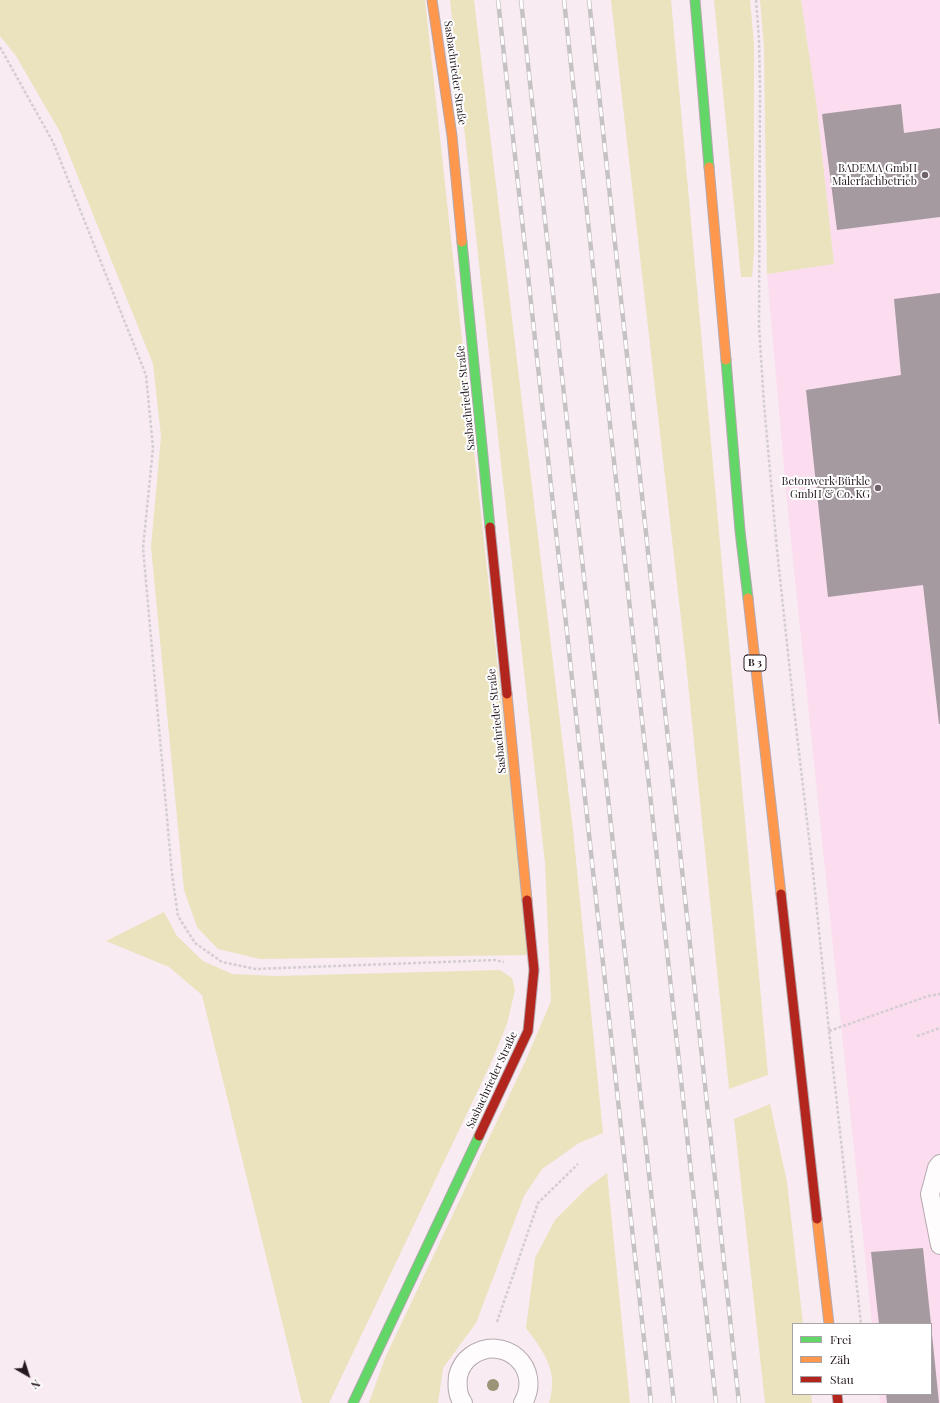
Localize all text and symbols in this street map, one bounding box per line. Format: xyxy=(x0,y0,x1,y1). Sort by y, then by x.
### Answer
street label: Sasbachrieder Straße xyxy=(441,20,469,126)
place label: BADEMA GmbH Malerfachbetrieb xyxy=(832,162,917,188)
marker: BADEMA GmbH Malerfachbetrieb xyxy=(920,170,930,180)
street label: Sasbachrieder Straße xyxy=(454,345,478,451)
place label: Betonwerk Bürkle GmbH & Co. KG xyxy=(782,475,870,501)
marker: Betonwerk Bürkle GmbH & Co. KG xyxy=(873,483,883,493)
road number: B 3 xyxy=(744,655,766,671)
street label: Sasbachrieder Straße xyxy=(485,668,509,774)
street label: Sasbachrieder Straße xyxy=(464,1029,520,1131)
legend xyxy=(792,1323,932,1395)
text: Frei xyxy=(830,1331,852,1347)
text: Zäh xyxy=(830,1351,850,1367)
north arrow xyxy=(8,1355,48,1395)
text: Stau xyxy=(830,1371,854,1387)
text: N xyxy=(28,1376,44,1393)

